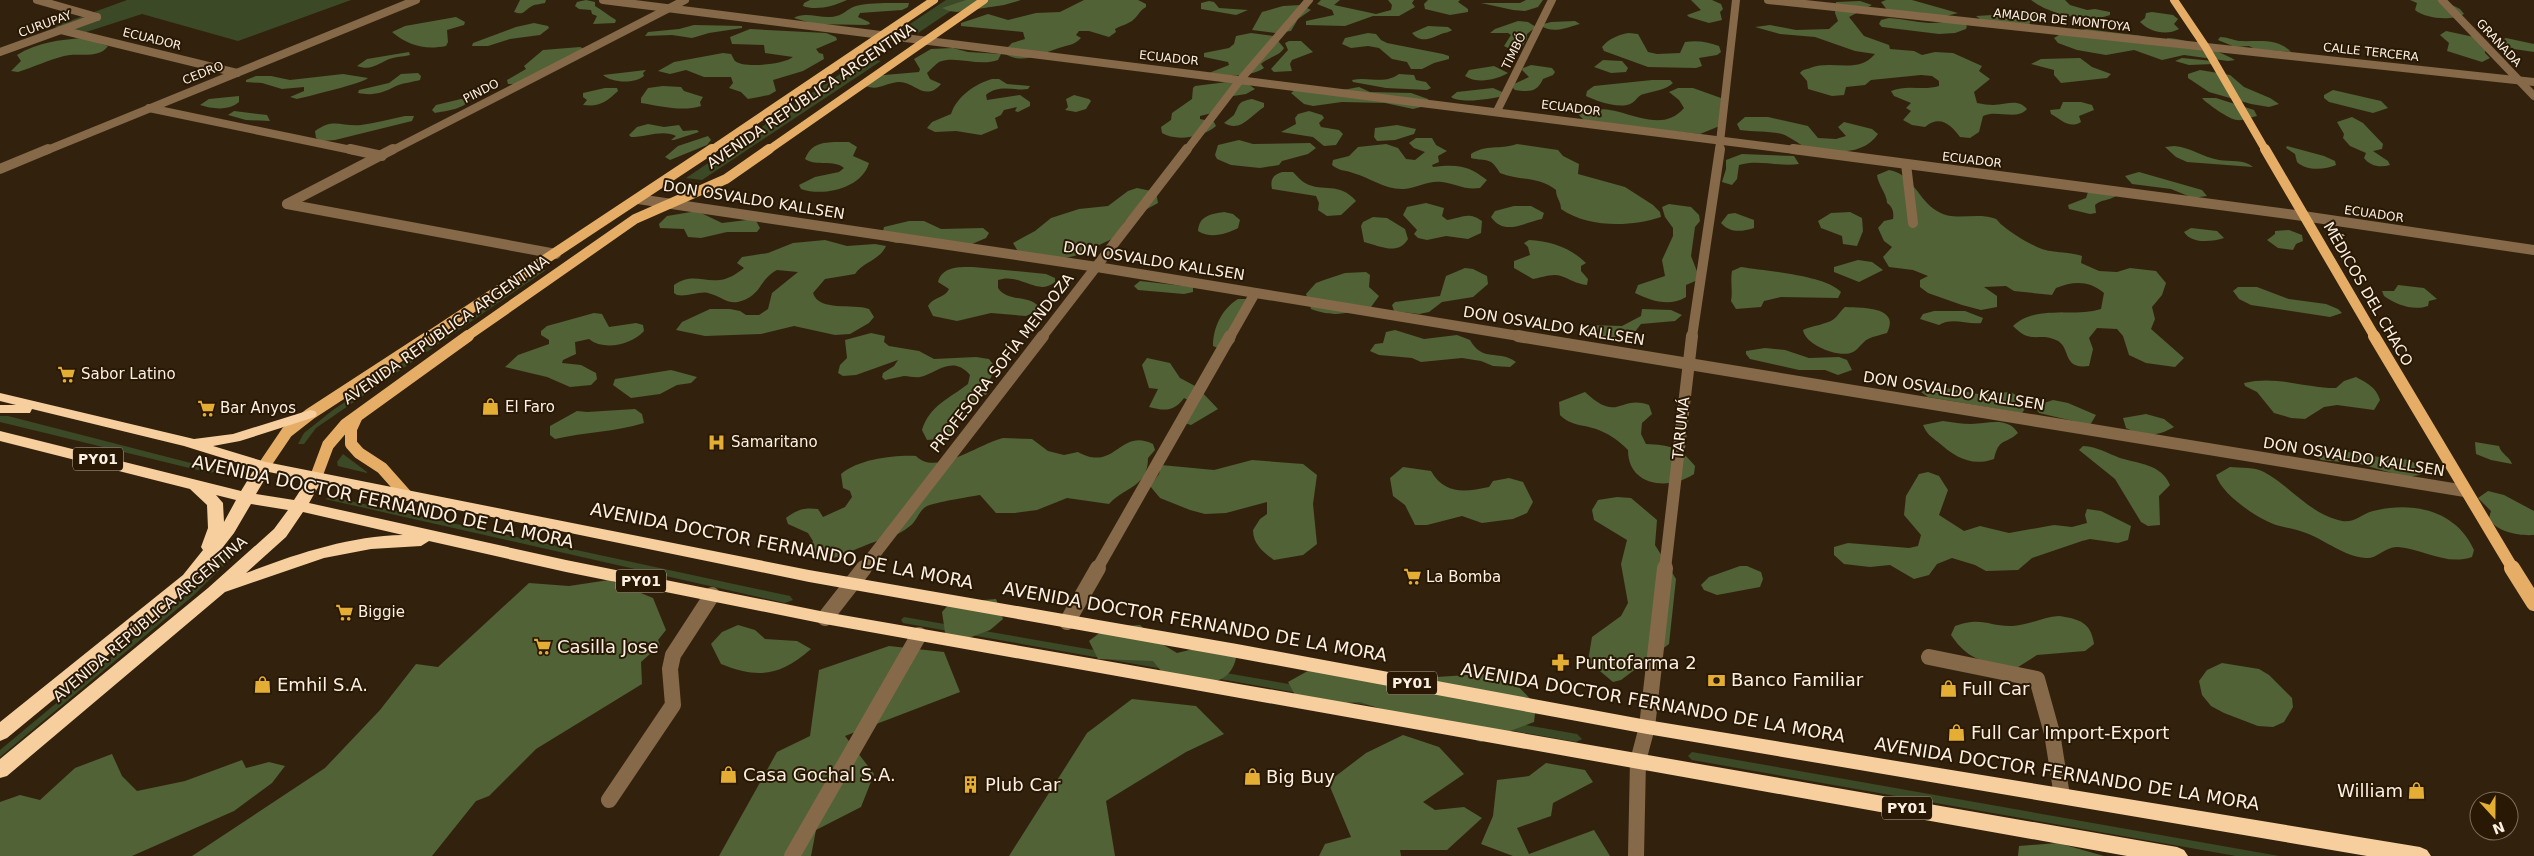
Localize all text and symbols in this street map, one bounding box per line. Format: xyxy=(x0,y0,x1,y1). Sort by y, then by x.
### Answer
street label: AMADOR DE MONTOYA xyxy=(1993,6,2132,34)
street label: CURUPAY xyxy=(17,8,74,40)
street label: GRANADA xyxy=(2473,16,2525,70)
street label: AVENIDA REPÚBLICA ARGENTINA xyxy=(703,18,919,173)
street label: ECUADOR xyxy=(121,25,183,53)
street label: TIMBÓ xyxy=(1498,30,1529,72)
street label: CALLE TERCERA xyxy=(2323,40,2420,64)
street label: ECUADOR xyxy=(1138,48,1200,68)
street label: CEDRO xyxy=(180,58,226,88)
street label: PINDO xyxy=(461,76,501,106)
street label: ECUADOR xyxy=(1540,97,1602,119)
street label: ECUADOR xyxy=(1941,149,2003,171)
street label: DON OSVALDO KALLSEN xyxy=(662,177,846,223)
street label: ECUADOR xyxy=(2343,203,2405,225)
street label: MÉDICOS DEL CHACO xyxy=(2319,218,2417,369)
street label: DON OSVALDO KALLSEN xyxy=(1062,238,1246,284)
street label: AVENIDA REPÚBLICA ARGENTINA xyxy=(339,250,553,408)
street label: PROFESORA SOFÍA MENDOZA xyxy=(926,269,1078,456)
street label: DON OSVALDO KALLSEN xyxy=(1462,303,1646,349)
supermarket icon: Sabor Latino xyxy=(57,364,77,384)
place label: Sabor Latino xyxy=(81,365,176,383)
street label: DON OSVALDO KALLSEN xyxy=(1862,368,2046,414)
street label: TARUMÁ xyxy=(1668,395,1693,461)
shop icon: El Faro xyxy=(481,397,501,417)
supermarket icon: Bar Anyos xyxy=(196,398,216,418)
place label: El Faro xyxy=(505,398,555,416)
place label: Bar Anyos xyxy=(220,399,296,417)
hospital icon: Samaritano xyxy=(707,432,727,452)
place label: Samaritano xyxy=(731,433,818,451)
street label: DON OSVALDO KALLSEN xyxy=(2262,434,2446,480)
road number: PY01 xyxy=(73,448,123,470)
street label: AVENIDA DOCTOR FERNANDO DE LA MORA xyxy=(190,451,577,552)
street label: AVENIDA DOCTOR FERNANDO DE LA MORA xyxy=(589,498,976,593)
street label: AVENIDA REPÚBLICA ARGENTINA xyxy=(49,531,251,705)
supermarket icon: La Bomba xyxy=(1402,567,1422,587)
place label: La Bomba xyxy=(1426,568,1501,586)
road number: PY01 xyxy=(616,570,666,592)
street label: AVENIDA DOCTOR FERNANDO DE LA MORA xyxy=(1001,577,1389,666)
supermarket icon: Biggie xyxy=(334,602,354,622)
place label: Biggie xyxy=(358,603,405,621)
place label: Casilla Jose xyxy=(557,636,659,657)
supermarket icon: Casilla Jose xyxy=(533,637,553,657)
place label: Puntofarma 2 xyxy=(1575,652,1697,673)
pharmacy icon: Puntofarma 2 xyxy=(1551,653,1571,673)
street label: AVENIDA DOCTOR FERNANDO DE LA MORA xyxy=(1459,658,1847,747)
place label: Banco Familiar xyxy=(1731,669,1864,690)
bank icon: Banco Familiar xyxy=(1707,670,1727,690)
road number: PY01 xyxy=(1387,671,1437,694)
place label: Emhil S.A. xyxy=(277,674,368,695)
shop icon: Emhil S.A. xyxy=(253,675,273,695)
place label: Full Car xyxy=(1962,678,2030,699)
shop icon: Full Car xyxy=(1938,679,1958,699)
place label: Full Car Import-Export xyxy=(1971,722,2169,743)
shop icon: Full Car Import-Export xyxy=(1947,723,1967,743)
street label: AVENIDA DOCTOR FERNANDO DE LA MORA xyxy=(1873,733,2262,814)
place label: Casa Gochal S.A. xyxy=(743,764,896,785)
shop icon: Casa Gochal S.A. xyxy=(719,765,739,785)
place label: Big Buy xyxy=(1266,766,1335,787)
shop icon: Big Buy xyxy=(1242,767,1262,787)
place label: Plub Car xyxy=(985,774,1061,795)
building icon: Plub Car xyxy=(961,775,981,795)
place label: William xyxy=(2337,780,2403,801)
shop icon: William xyxy=(2407,781,2427,801)
north arrow xyxy=(2469,791,2519,841)
road number: PY01 xyxy=(1882,796,1932,820)
text: N xyxy=(2490,819,2507,838)

